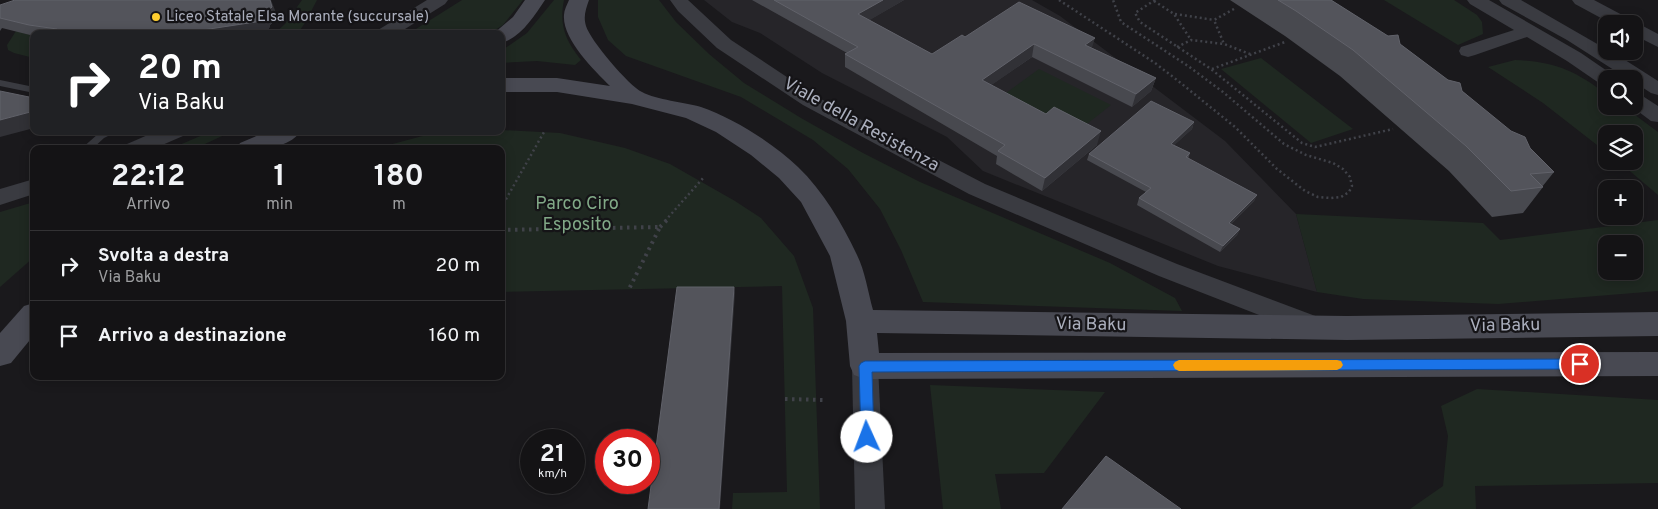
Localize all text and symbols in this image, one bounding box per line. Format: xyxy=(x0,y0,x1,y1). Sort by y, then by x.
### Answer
place label: Liceo Statale Elsa Morante (succursale) xyxy=(166,8,429,27)
marker: Liceo Statale Elsa Morante (succursale) xyxy=(150,11,162,23)
map controls xyxy=(1598,15,1643,280)
button: sound xyxy=(1598,15,1643,60)
text: 20 m xyxy=(138,47,222,91)
icon: right xyxy=(55,50,120,115)
button: search xyxy=(1598,70,1643,115)
street label: Viale della Resistenza xyxy=(779,73,943,177)
text: Via Baku xyxy=(138,90,225,117)
button: layers xyxy=(1598,125,1643,170)
text: 22:12 xyxy=(111,159,185,196)
text: 1 xyxy=(274,159,286,196)
text: 180 xyxy=(374,159,424,196)
button: + xyxy=(1598,180,1643,225)
park label: Parco Ciro Esposito xyxy=(535,193,619,237)
text: Arrivo xyxy=(126,195,170,215)
text: min xyxy=(266,195,293,215)
text: m xyxy=(392,195,406,215)
button: − xyxy=(1598,235,1643,280)
text: Svolta a destra xyxy=(98,244,229,268)
icon: right xyxy=(55,252,83,280)
text: 20 m xyxy=(436,254,480,278)
text: Via Baku xyxy=(98,268,161,288)
street label: Via Baku xyxy=(1055,313,1127,337)
street label: Via Baku xyxy=(1469,314,1541,338)
icon: arrive xyxy=(55,322,83,350)
text: Arrivo a destinazione xyxy=(98,324,287,348)
text: 160 m xyxy=(429,324,480,348)
pin xyxy=(1559,343,1601,385)
icon: arrive xyxy=(1566,350,1594,378)
position arrow xyxy=(840,410,892,462)
speed limit sign: 30 xyxy=(595,429,660,494)
text: 21 xyxy=(540,439,565,471)
text: km/h xyxy=(538,466,567,482)

